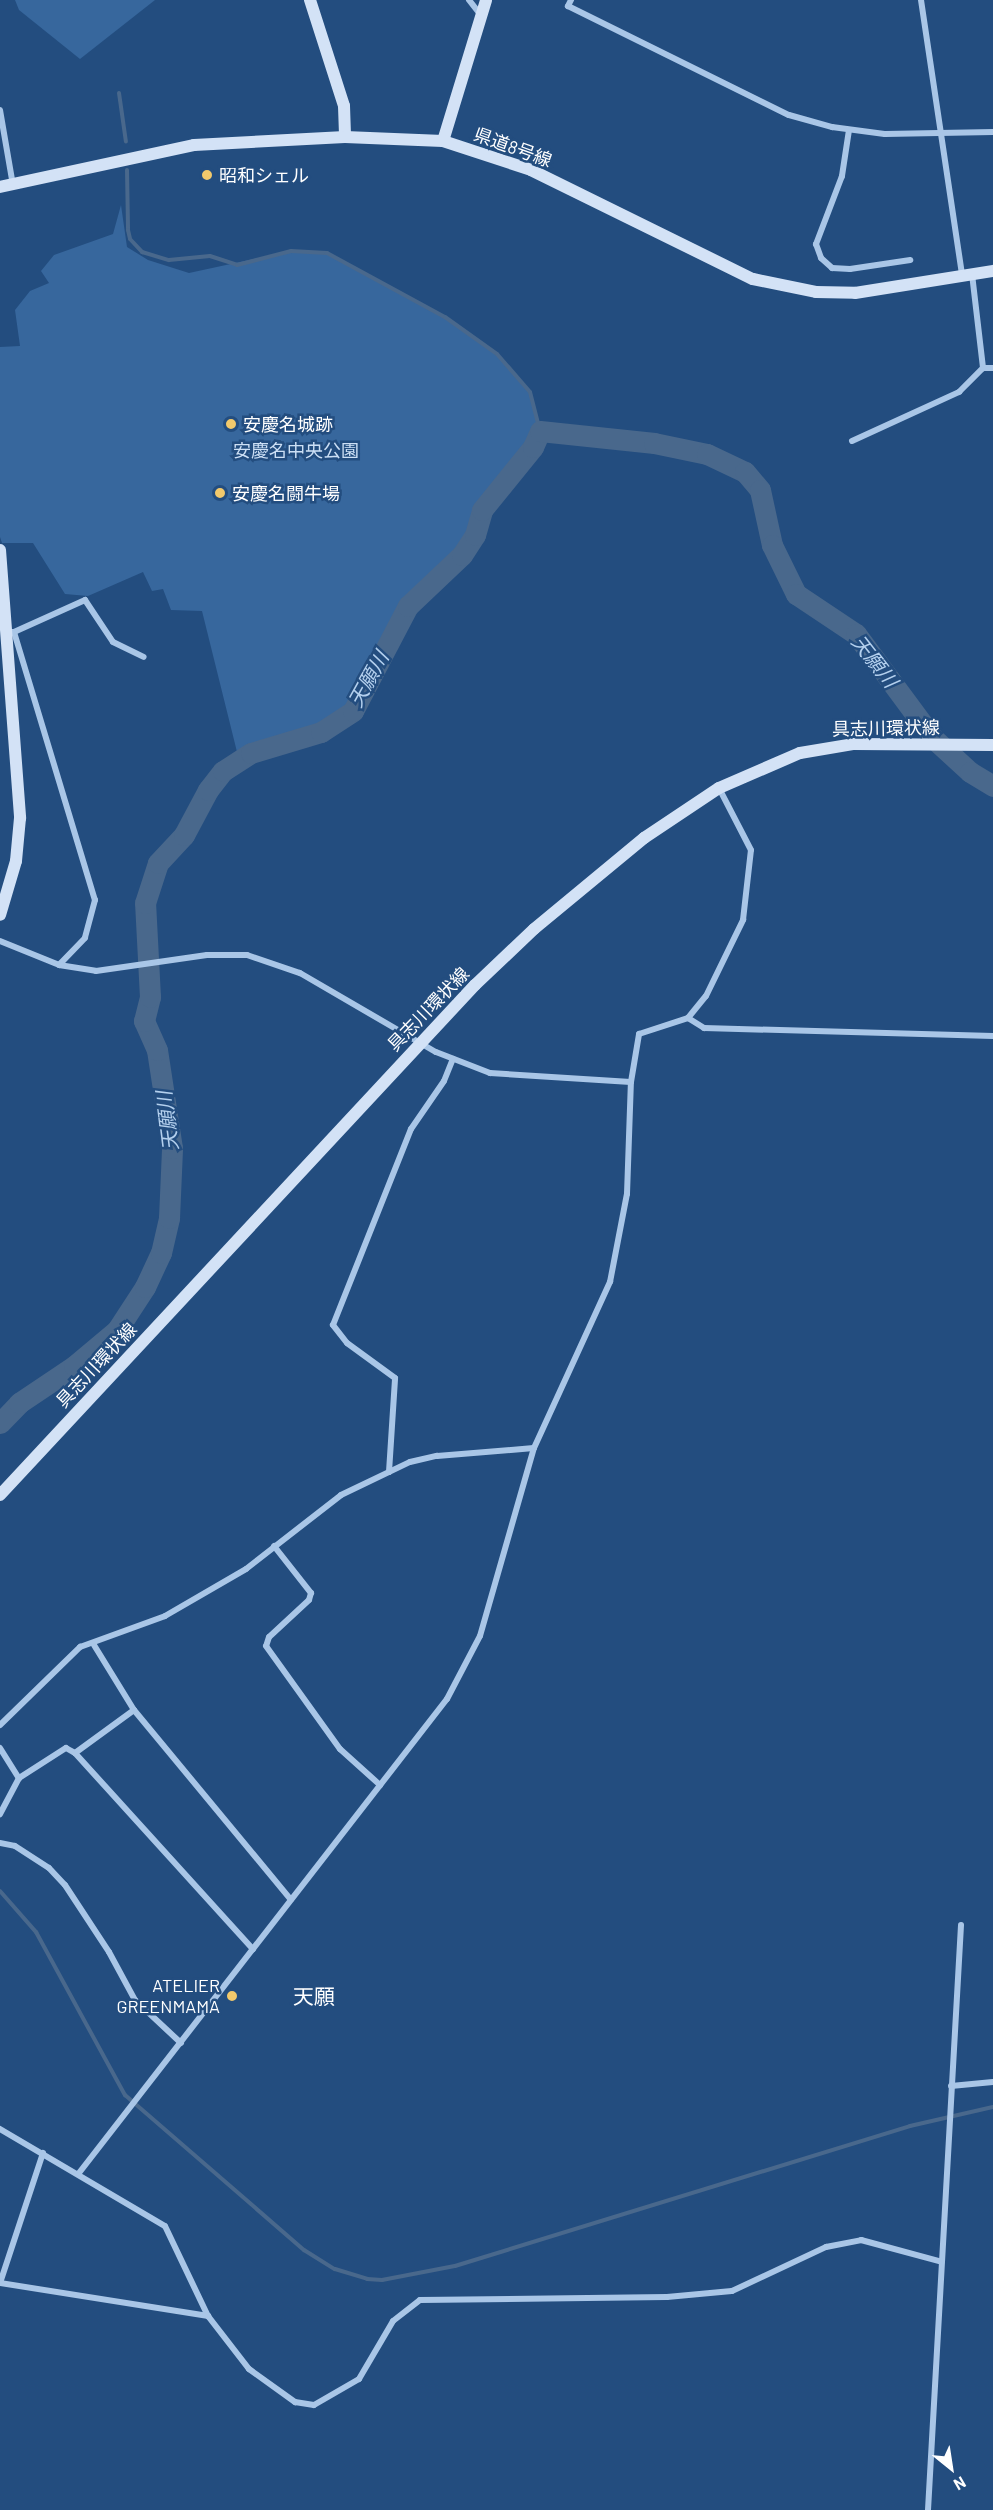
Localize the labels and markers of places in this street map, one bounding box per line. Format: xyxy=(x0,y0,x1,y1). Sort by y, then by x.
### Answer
place label: 昭和シェル xyxy=(219,164,309,186)
marker: 昭和シェル xyxy=(200,168,214,182)
place label: 安慶名城跡 xyxy=(243,413,333,435)
marker: 安慶名城跡 xyxy=(224,417,238,431)
place label: 安慶名闘牛場 xyxy=(232,482,340,504)
marker: 安慶名闘牛場 xyxy=(213,486,227,500)
place label: ATELIER GREENMAMA xyxy=(116,1975,220,2018)
marker: ATELIER GREENMAMA xyxy=(225,1989,239,2003)

